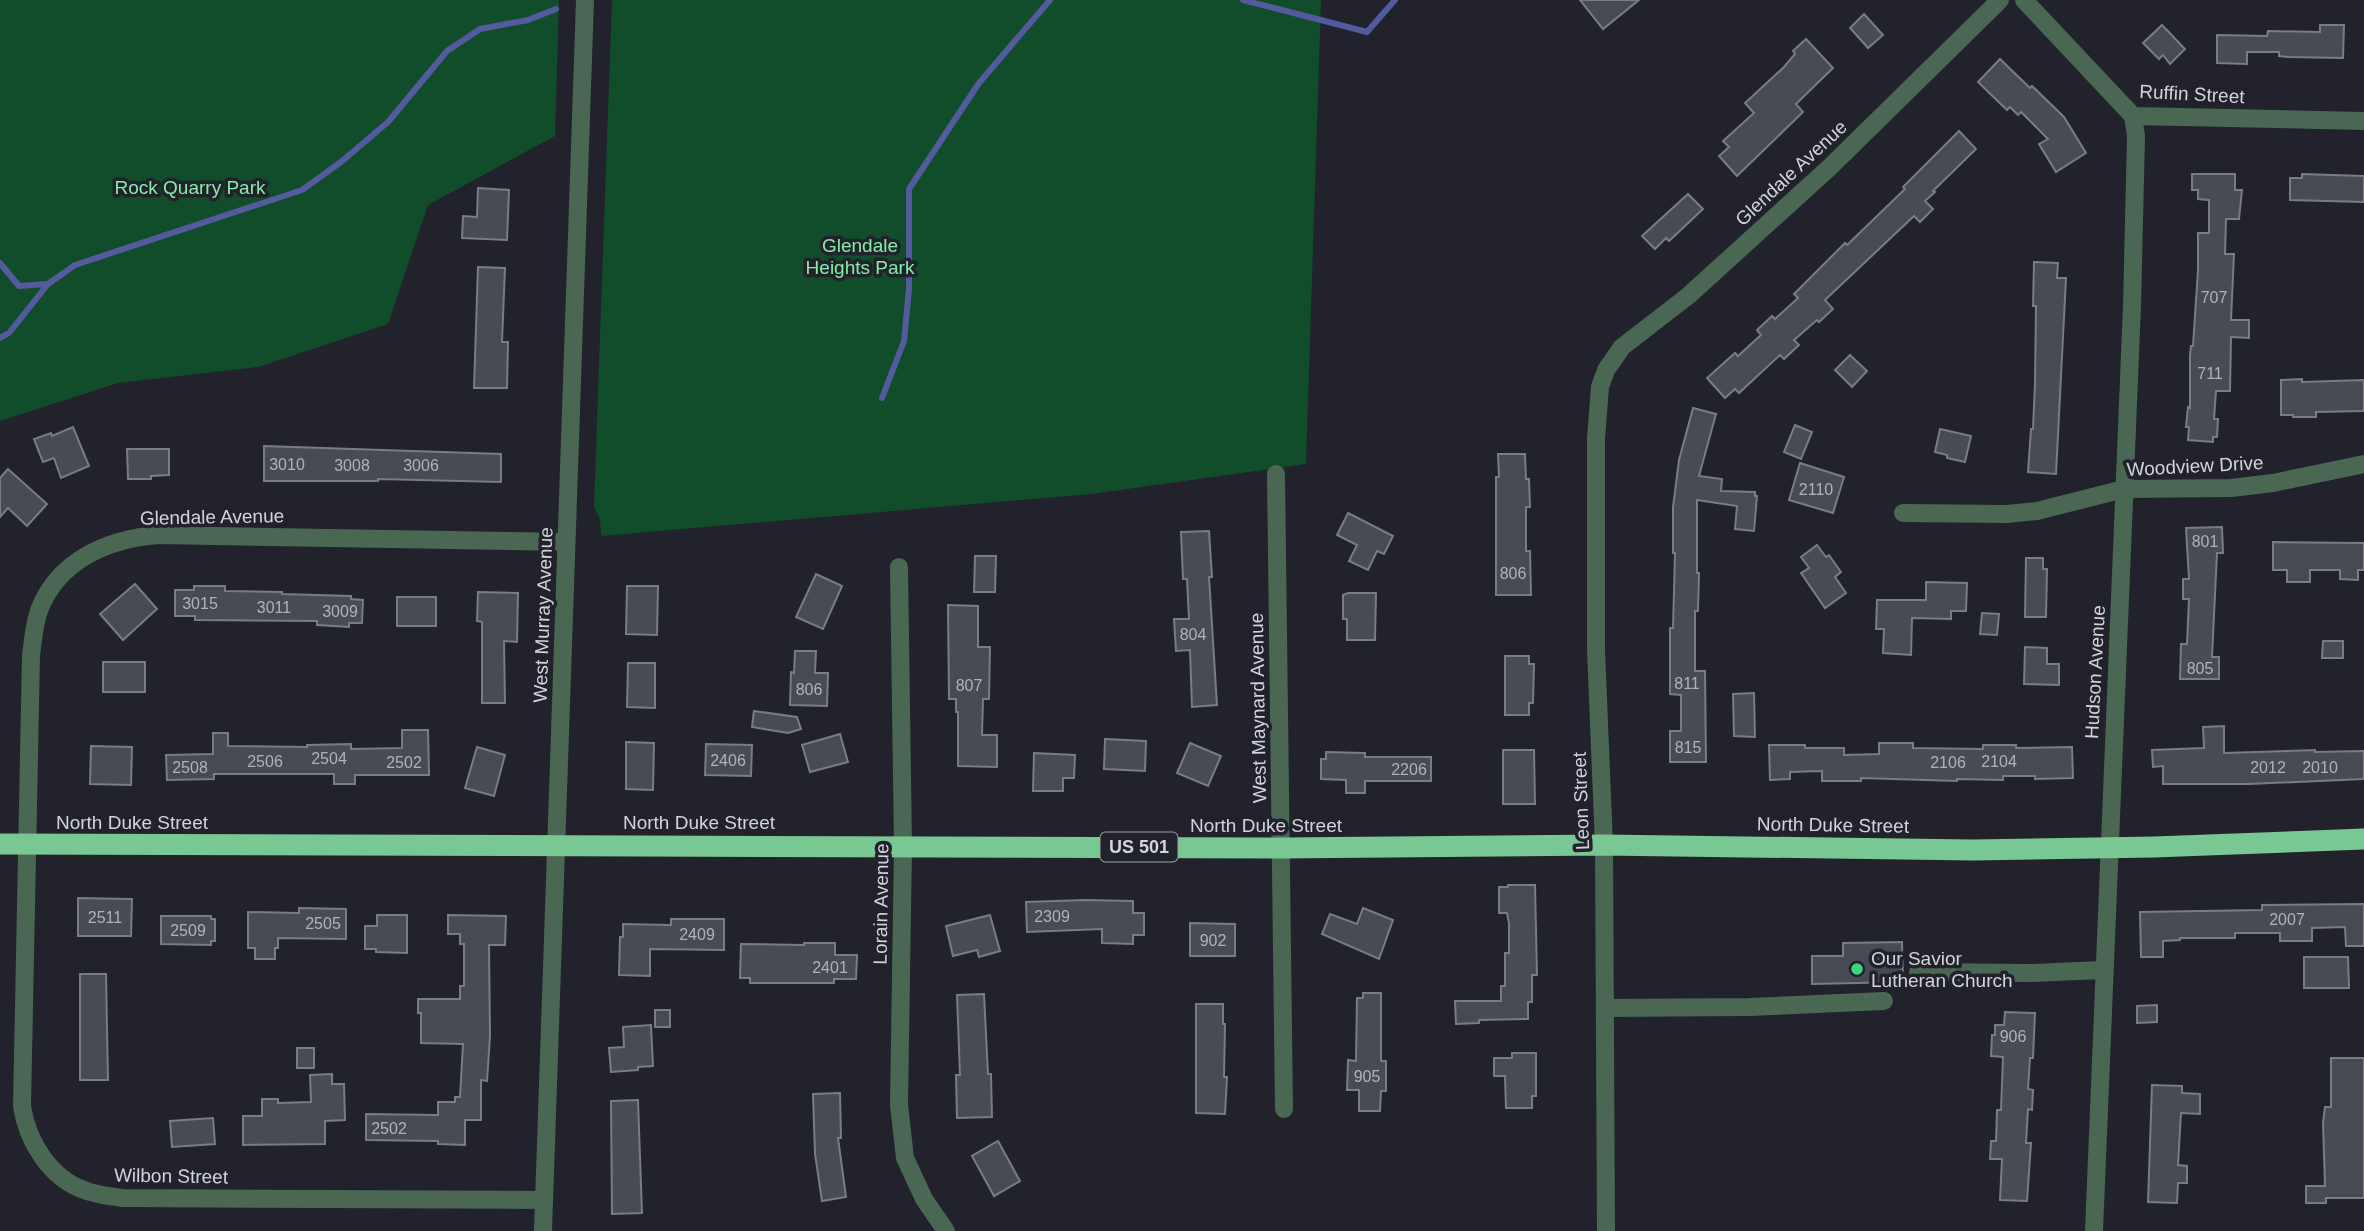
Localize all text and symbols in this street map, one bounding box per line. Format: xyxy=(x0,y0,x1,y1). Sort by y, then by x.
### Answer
street label: Ruffin Street xyxy=(2139,81,2246,107)
street label: Glendale Avenue xyxy=(1731,116,1851,230)
park label: Rock Quarry Park xyxy=(115,177,266,198)
park label: Glendale Heights Park xyxy=(806,235,915,278)
house number: 707 xyxy=(2201,289,2227,306)
house number: 711 xyxy=(2197,365,2223,382)
street label: Woodview Drive xyxy=(2126,452,2264,480)
house number: 3010 xyxy=(269,456,305,473)
house number: 3008 xyxy=(334,457,370,474)
house number: 3006 xyxy=(403,457,439,474)
house number: 2110 xyxy=(1799,481,1833,498)
street label: Glendale Avenue xyxy=(140,505,284,529)
street label: West Murray Avenue xyxy=(529,527,557,703)
house number: 801 xyxy=(2192,533,2218,550)
house number: 806 xyxy=(1500,565,1526,582)
house number: 3015 xyxy=(182,595,218,612)
house number: 3011 xyxy=(257,599,291,616)
house number: 3009 xyxy=(322,603,358,620)
street label: Hudson Avenue xyxy=(2081,605,2109,739)
street label: West Maynard Avenue xyxy=(1246,613,1270,803)
house number: 804 xyxy=(1180,626,1206,643)
house number: 805 xyxy=(2187,660,2213,677)
house number: 811 xyxy=(1674,675,1700,692)
house number: 807 xyxy=(956,677,982,694)
house number: 806 xyxy=(796,681,822,698)
house number: 815 xyxy=(1675,739,1701,756)
house number: 2504 xyxy=(311,750,347,767)
street label: Leon Street xyxy=(1569,751,1593,850)
house number: 2406 xyxy=(710,752,746,769)
house number: 2506 xyxy=(247,753,283,770)
house number: 2104 xyxy=(1981,753,2017,770)
house number: 2502 xyxy=(386,754,422,771)
house number: 2106 xyxy=(1930,754,1966,771)
house number: 2508 xyxy=(172,759,208,776)
house number: 2012 xyxy=(2250,759,2286,776)
house number: 2010 xyxy=(2302,759,2338,776)
house number: 2206 xyxy=(1391,761,1427,778)
street label: North Duke Street xyxy=(56,812,209,833)
street label: North Duke Street xyxy=(623,812,776,833)
street label: North Duke Street xyxy=(1757,813,1910,837)
street label: North Duke Street xyxy=(1190,815,1343,836)
road number: US 501 xyxy=(1100,832,1178,862)
street label: Lorain Avenue xyxy=(869,843,893,965)
house number: 2309 xyxy=(1034,908,1070,925)
house number: 2511 xyxy=(88,909,122,926)
house number: 2007 xyxy=(2269,911,2305,928)
house number: 2505 xyxy=(305,915,341,932)
house number: 2509 xyxy=(170,922,206,939)
house number: 2409 xyxy=(679,926,715,943)
house number: 902 xyxy=(1200,932,1226,949)
place label: Our Savior Lutheran Church xyxy=(1871,948,2013,991)
house number: 2401 xyxy=(812,959,848,976)
marker: Our Savior Lutheran Church xyxy=(1849,961,1865,977)
house number: 906 xyxy=(2000,1028,2026,1045)
house number: 905 xyxy=(1354,1068,1380,1085)
house number: 2502 xyxy=(371,1120,407,1137)
street label: Wilbon Street xyxy=(114,1165,229,1188)

